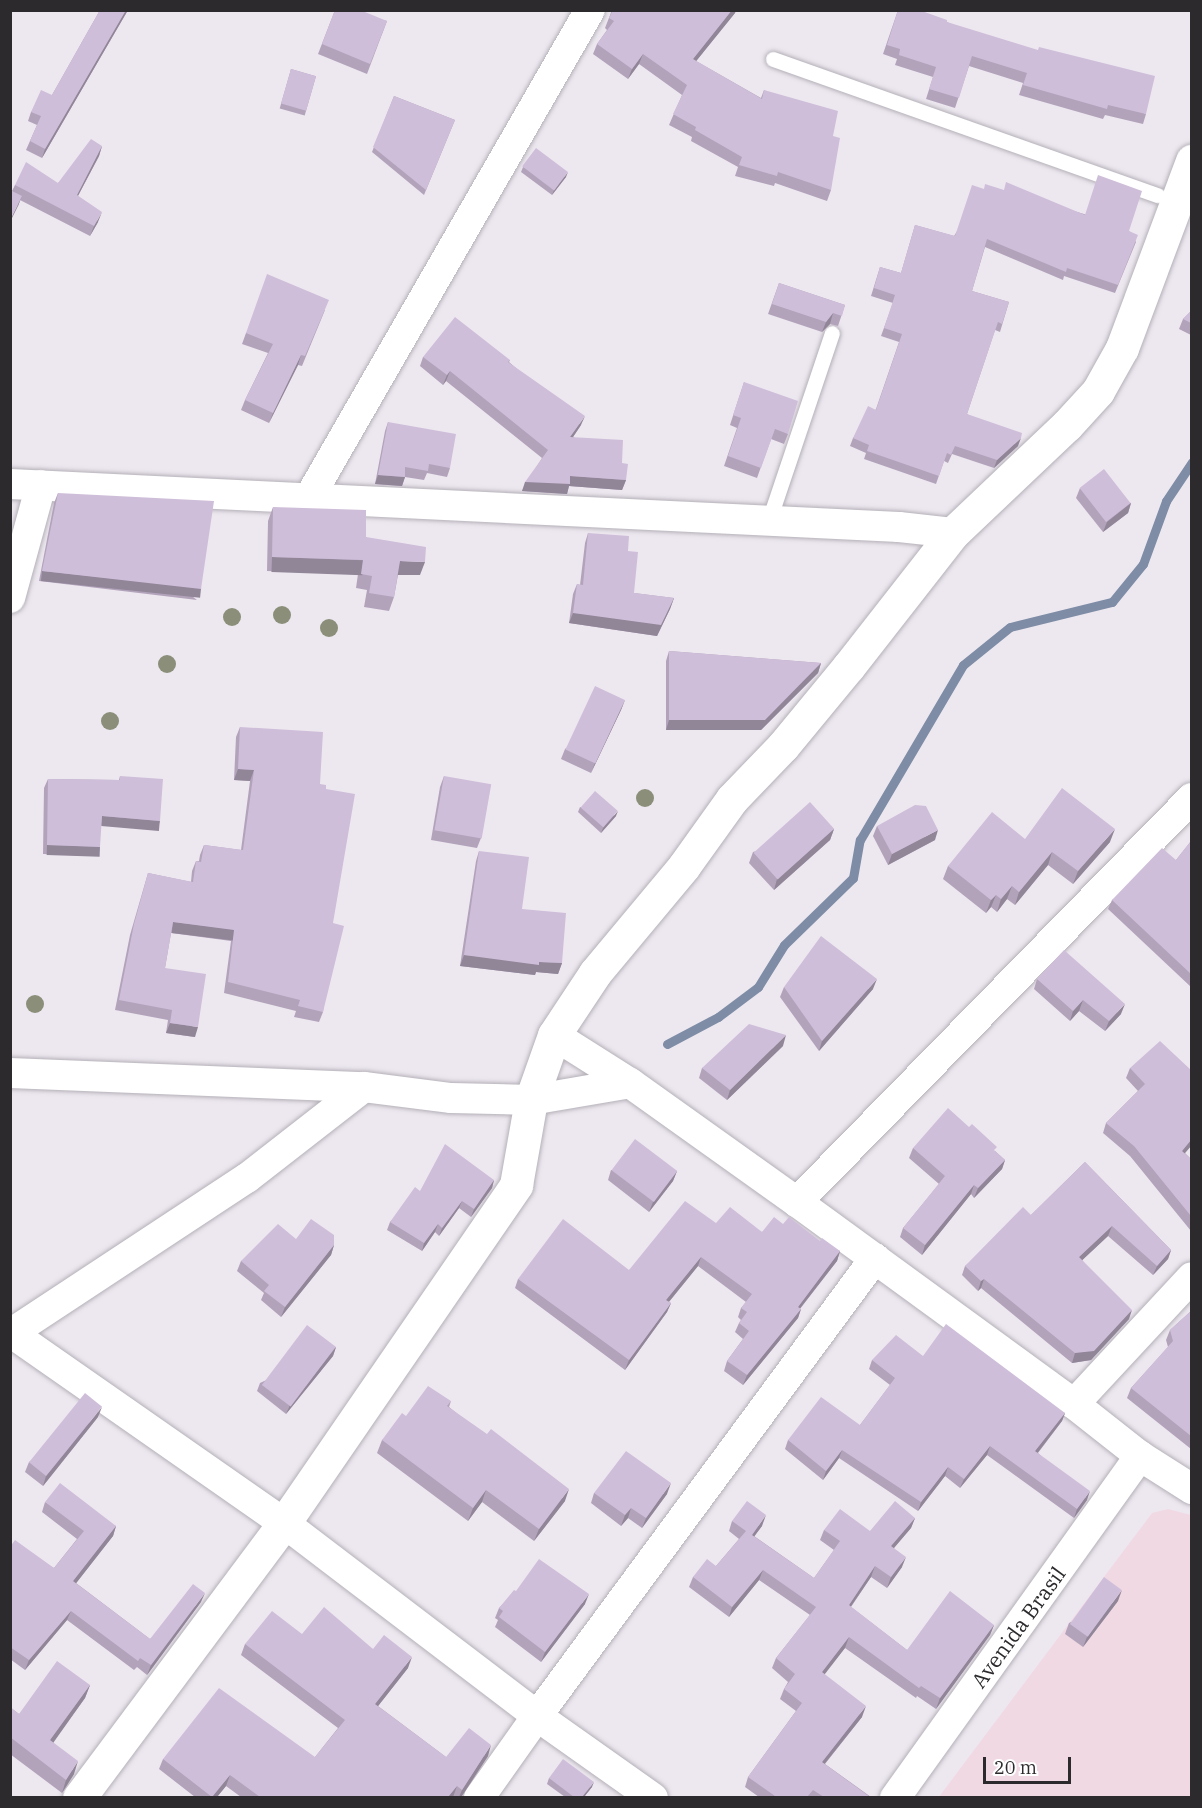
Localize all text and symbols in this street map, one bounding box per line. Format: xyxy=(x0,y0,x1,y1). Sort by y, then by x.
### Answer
street label: Avenida Brasil xyxy=(966,1562,1070,1692)
scale bar xyxy=(986,1745,1074,1783)
text: 20 m xyxy=(994,1756,1037,1779)

